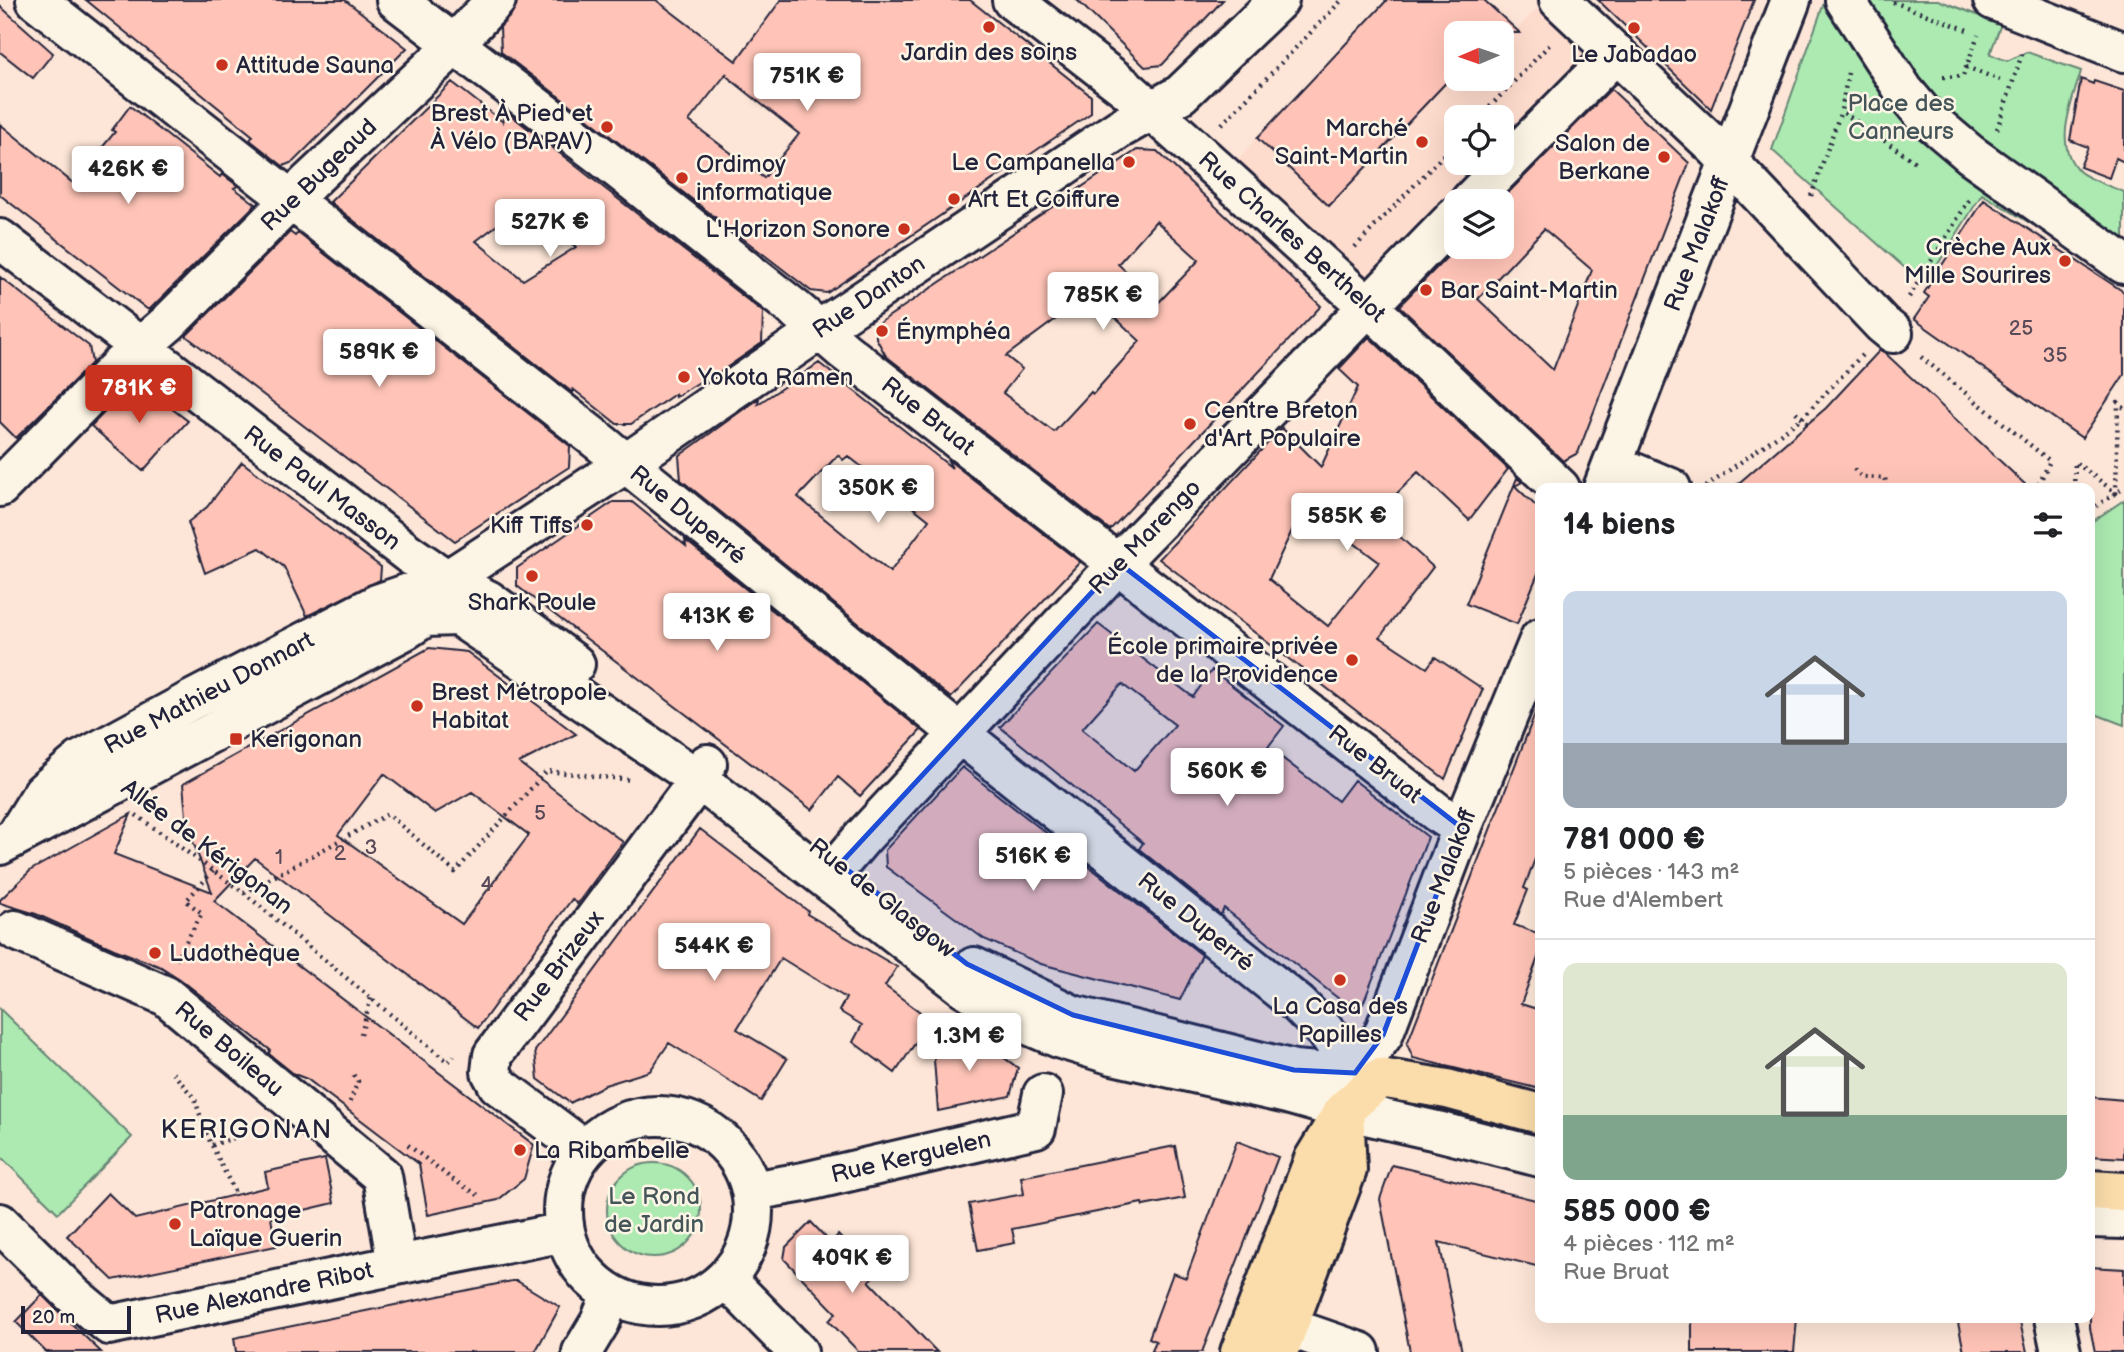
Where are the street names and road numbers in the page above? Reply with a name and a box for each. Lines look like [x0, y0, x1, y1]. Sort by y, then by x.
street label: Rue Bugeaud [255, 113, 383, 237]
street label: Rue Charles Berthelot [1192, 145, 1392, 329]
street label: Rue Malakoff [1658, 172, 1736, 316]
street label: Rue Danton [807, 249, 931, 345]
street label: Rue Bruat [876, 371, 981, 462]
street label: Rue Paul Masson [238, 419, 406, 557]
street label: Rue Duperré [624, 459, 752, 571]
street label: Rue Marengo [1083, 473, 1207, 601]
street label: Rue Mathieu Donnart [99, 625, 319, 761]
street label: Rue Bruat [1323, 719, 1428, 810]
street label: Allée de Kérigonan [116, 773, 298, 921]
street label: Rue Malakoff [1405, 804, 1483, 948]
street label: Rue de Glasgow [803, 832, 961, 964]
street label: Rue Duperré [1132, 866, 1260, 978]
street label: Rue Brizeux [508, 905, 610, 1027]
street label: Rue Boileau [169, 995, 289, 1103]
street label: Rue Kerguelen [828, 1125, 994, 1189]
street label: Rue Alexandre Ribot [152, 1256, 376, 1330]

